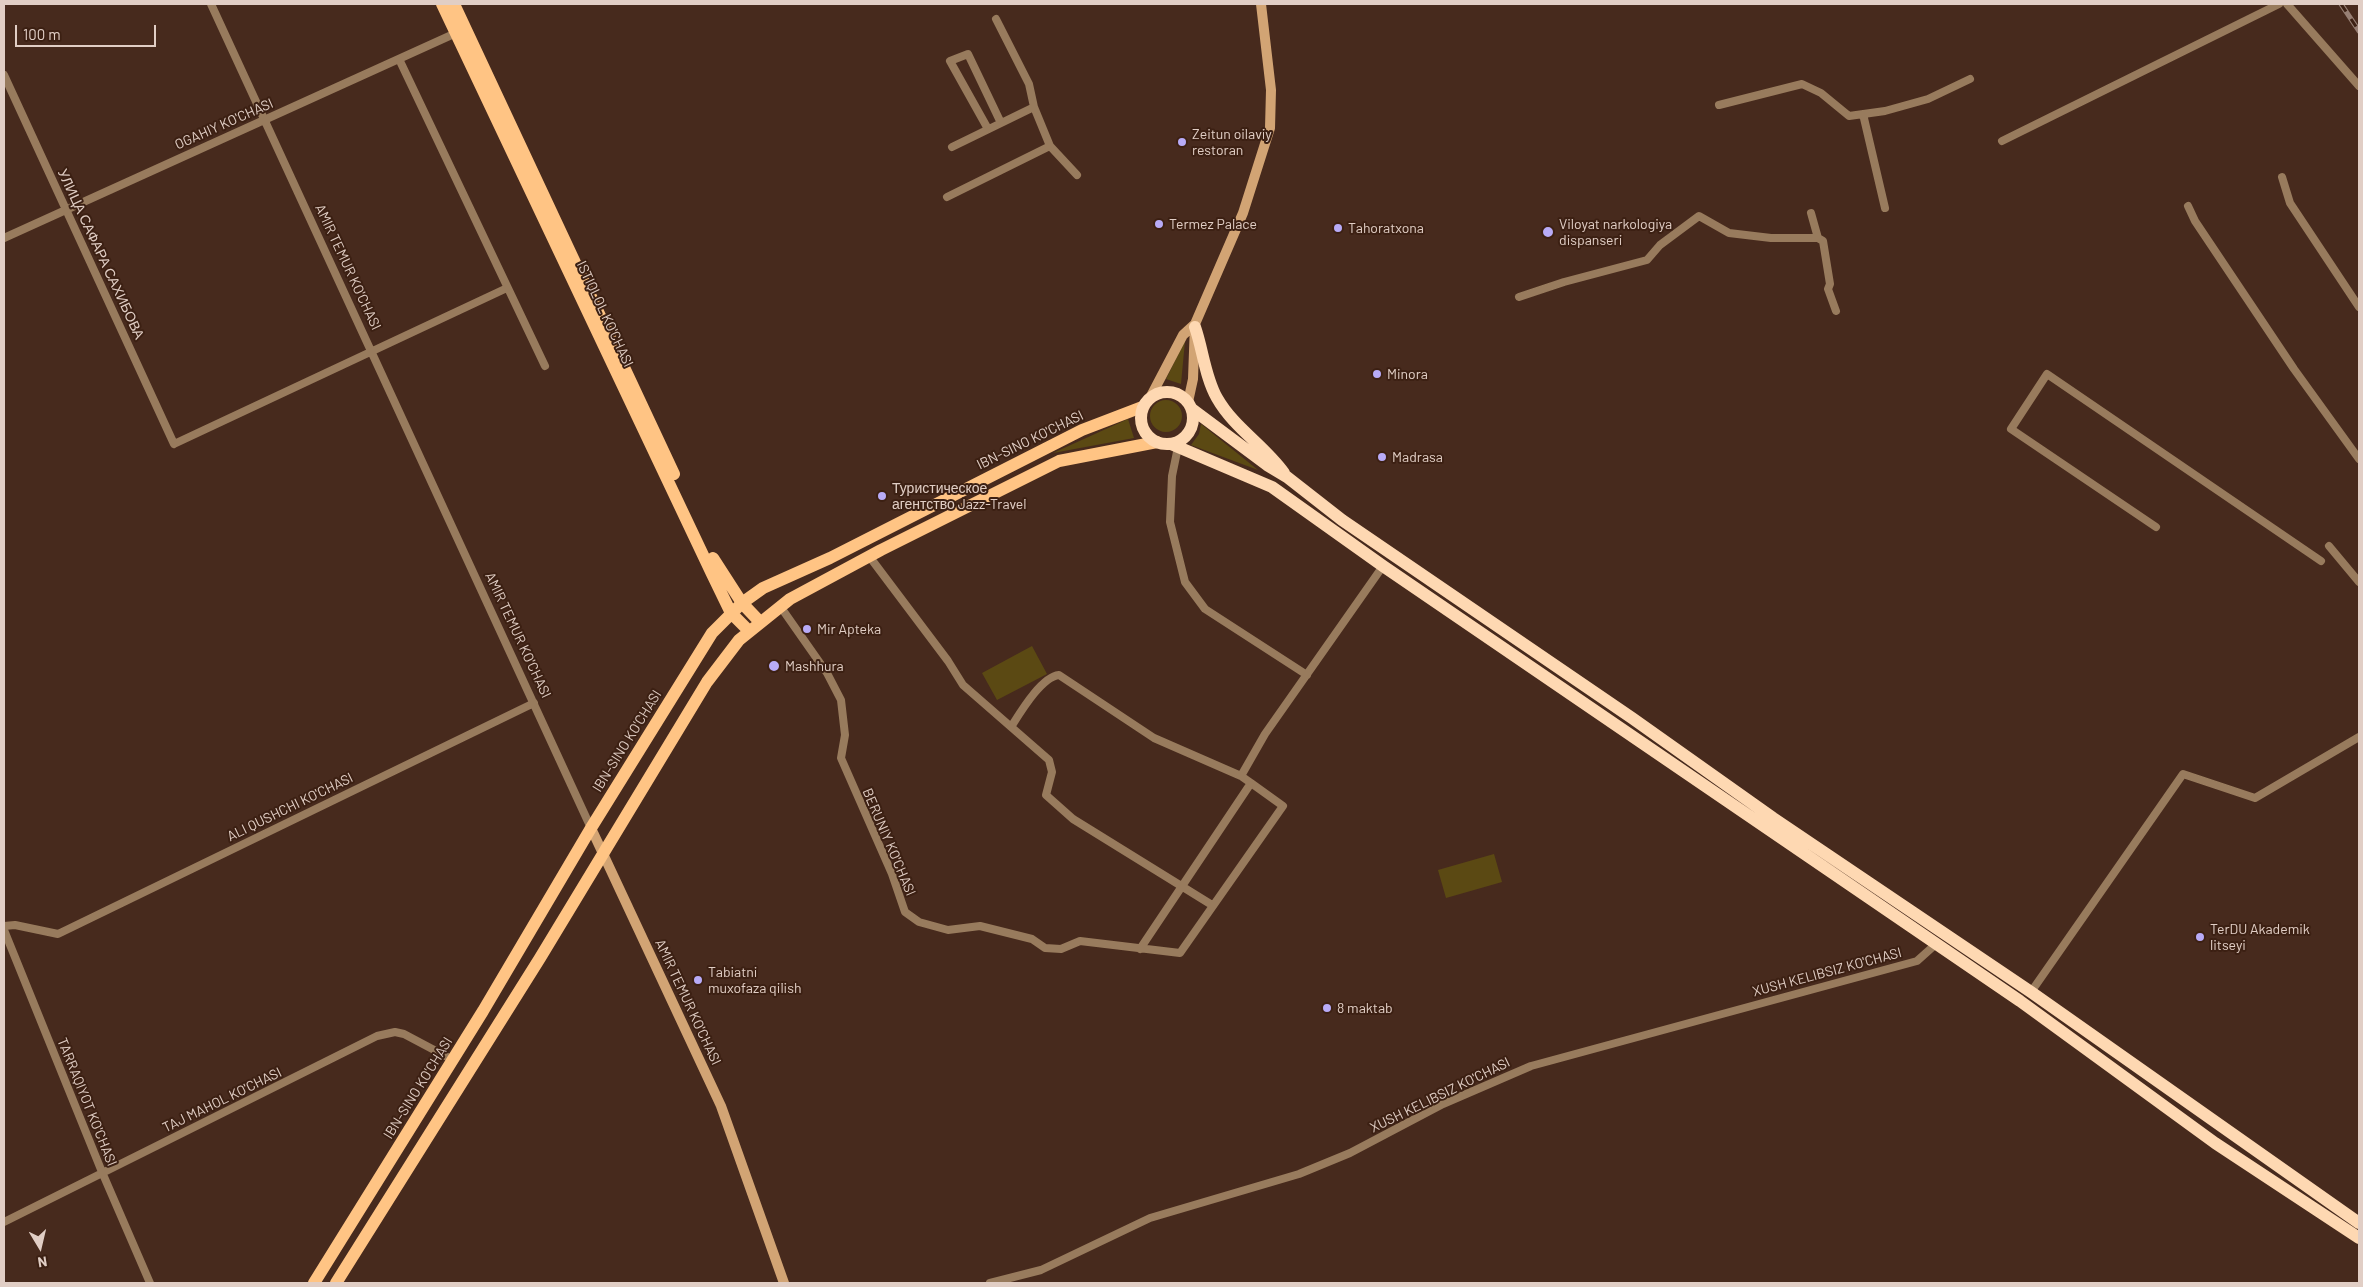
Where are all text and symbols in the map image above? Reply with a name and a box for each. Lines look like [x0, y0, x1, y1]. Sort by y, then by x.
scale bar [18, 15, 159, 47]
text: 100 m [23, 25, 61, 43]
street label: OGAHIY KO'CHASI [172, 95, 276, 153]
place label: Zeitun oilaviy restoran [1192, 126, 1272, 158]
marker: Zeitun oilaviy restoran [1176, 136, 1188, 148]
street label: УЛИЦА САФАРА САХИБОВА [54, 166, 148, 342]
street label: AMIR TEMUR KO'CHASI [311, 201, 385, 333]
place label: Termez Palace [1169, 216, 1257, 232]
place label: Viloyat narkologiya dispanseri [1559, 216, 1672, 248]
marker: Termez Palace [1153, 218, 1165, 230]
place label: Tahoratxona [1348, 220, 1424, 236]
marker: Tahoratxona [1332, 222, 1344, 234]
marker: Viloyat narkologiya dispanseri [1541, 225, 1555, 239]
street label: ISTIQLOL KO'CHASI [573, 258, 637, 370]
place label: Minora [1387, 366, 1428, 382]
marker: Minora [1371, 368, 1383, 380]
street label: IBN-SINO KO'CHASI [974, 407, 1086, 473]
place label: Madrasa [1392, 449, 1443, 465]
marker: Madrasa [1376, 451, 1388, 463]
place label: Туристическое агентство Jazz-Travel [892, 480, 1027, 512]
marker: Туристическое агентство Jazz-Travel [876, 490, 888, 502]
street label: AMIR TEMUR KO'CHASI [481, 569, 555, 701]
place label: Mir Apteka [817, 621, 881, 637]
marker: Mir Apteka [801, 623, 813, 635]
place label: Mashhura [785, 658, 844, 674]
marker: Mashhura [767, 659, 781, 673]
street label: IBN-SINO KO'CHASI [589, 687, 665, 795]
street label: ALI QUSHCHI KO'CHASI [224, 769, 356, 845]
street label: BERUNIY KO'CHASI [859, 786, 919, 898]
place label: TerDU Akademik litseyi [2210, 921, 2310, 954]
marker: TerDU Akademik litseyi [2194, 931, 2206, 943]
street label: AMIR TEMUR KO'CHASI [651, 936, 725, 1068]
street label: XUSH KELIBSIZ KO'CHASI [1751, 944, 1903, 1000]
place label: Tabiatni muxofaza qilish [708, 964, 801, 996]
marker: Tabiatni muxofaza qilish [692, 974, 704, 986]
place label: 8 maktab [1337, 1000, 1393, 1016]
marker: 8 maktab [1321, 1002, 1333, 1014]
street label: IBN-SINO KO'CHASI [380, 1034, 456, 1142]
street label: TARRAQIYOT KO'CHASI [54, 1035, 120, 1169]
street label: XUSH KELIBSIZ KO'CHASI [1367, 1054, 1513, 1136]
street label: TAJ MAHOL KO'CHASI [160, 1064, 284, 1136]
north arrow [15, 1222, 65, 1272]
text: N [36, 1253, 48, 1271]

